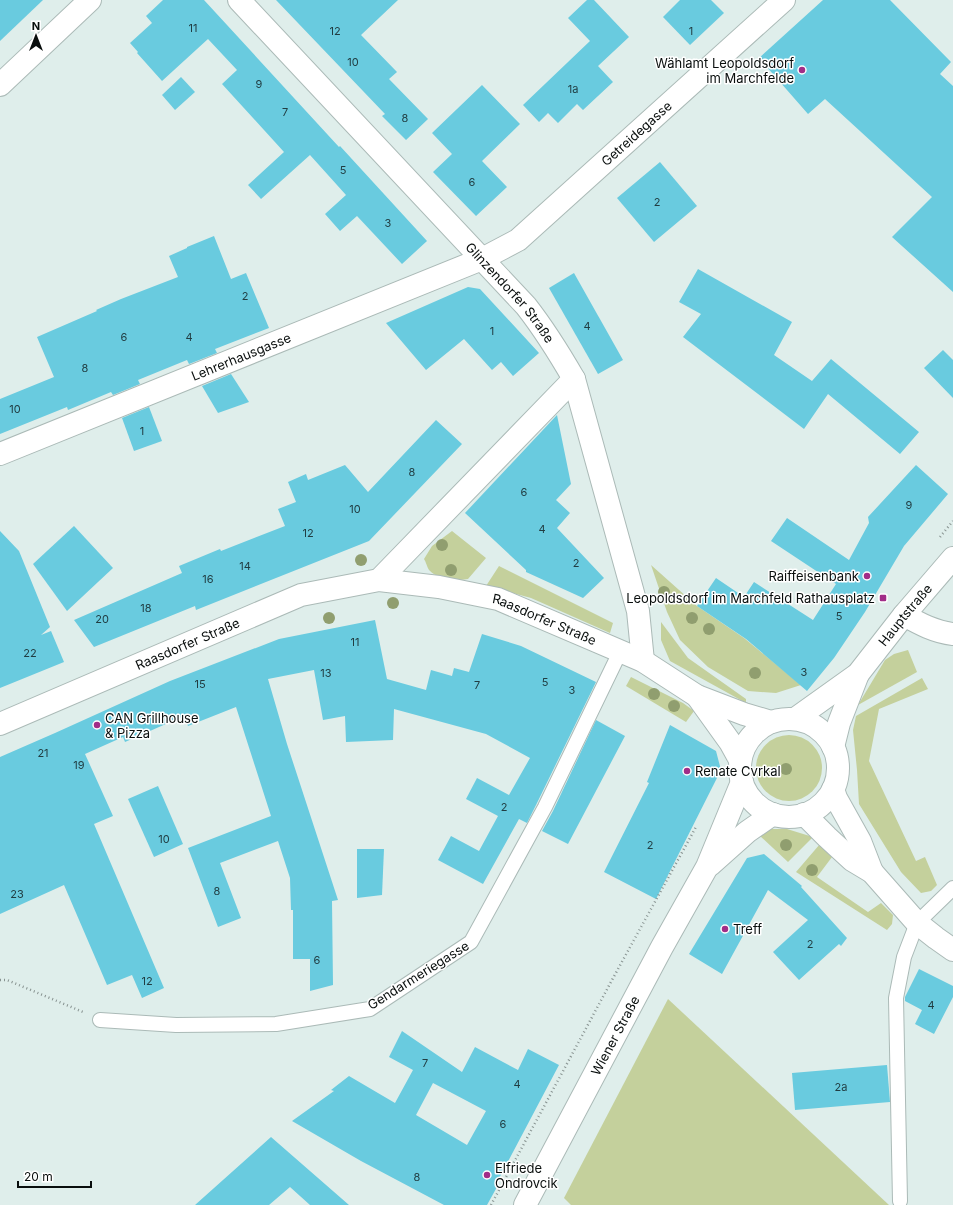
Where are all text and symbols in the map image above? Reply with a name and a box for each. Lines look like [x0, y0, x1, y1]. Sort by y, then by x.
north arrow [16, 16, 56, 56]
text: N [32, 19, 40, 33]
house number: 11 [189, 21, 197, 35]
house number: 12 [329, 24, 341, 38]
house number: 1 [689, 24, 693, 38]
house number: 10 [347, 55, 359, 69]
place label: Wählamt Leopoldsdorf im Marchfelde [655, 55, 794, 86]
marker: Wählamt Leopoldsdorf im Marchfelde [797, 65, 807, 75]
house number: 9 [256, 77, 263, 91]
house number: 1a [568, 82, 578, 96]
street label: Getreidegasse [598, 97, 675, 169]
house number: 7 [282, 105, 288, 119]
house number: 8 [402, 111, 409, 125]
house number: 5 [340, 163, 347, 177]
house number: 6 [469, 175, 476, 189]
house number: 2 [654, 195, 660, 209]
house number: 3 [385, 216, 392, 230]
street label: Glinzendorfer Straße [462, 239, 558, 346]
house number: 2 [242, 289, 248, 303]
house number: 4 [583, 319, 591, 333]
house number: 1 [490, 324, 494, 338]
street label: Lehrerhausgasse [189, 329, 293, 384]
house number: 6 [121, 330, 128, 344]
house number: 4 [185, 330, 193, 344]
house number: 8 [82, 361, 89, 375]
house number: 10 [9, 402, 21, 416]
house number: 1 [140, 424, 144, 438]
house number: 8 [409, 465, 416, 479]
house number: 6 [521, 485, 528, 499]
house number: 9 [906, 498, 913, 512]
house number: 10 [349, 502, 361, 516]
house number: 4 [538, 522, 546, 536]
house number: 12 [302, 526, 314, 540]
house number: 2 [573, 556, 579, 570]
house number: 14 [239, 559, 251, 573]
place label: Raiffeisenbank [768, 568, 859, 584]
marker: Raiffeisenbank [862, 571, 872, 581]
house number: 16 [202, 572, 214, 586]
street label: Hauptstraße [875, 580, 935, 649]
street label: Raasdorfer Straße [491, 590, 599, 648]
place label: Leopoldsdorf im Marchfeld Rathausplatz [626, 590, 875, 606]
marker: Leopoldsdorf im Marchfeld Rathausplatz [878, 593, 888, 603]
house number: 18 [140, 601, 152, 615]
house number: 5 [836, 609, 843, 623]
house number: 20 [95, 612, 109, 626]
street label: Raasdorfer Straße [133, 614, 242, 673]
house number: 11 [351, 635, 359, 649]
house number: 22 [23, 646, 37, 660]
house number: 3 [801, 665, 808, 679]
house number: 13 [320, 666, 332, 680]
house number: 5 [542, 675, 549, 689]
house number: 15 [194, 677, 206, 691]
house number: 7 [474, 678, 480, 692]
house number: 3 [569, 683, 576, 697]
place label: CAN Grillhouse & Pizza [105, 710, 199, 741]
marker: CAN Grillhouse & Pizza [92, 720, 102, 730]
house number: 21 [37, 746, 49, 760]
house number: 19 [73, 758, 85, 772]
place label: Renate Cvrkal [695, 763, 781, 779]
marker: Renate Cvrkal [682, 766, 692, 776]
house number: 2 [501, 800, 507, 814]
house number: 10 [158, 832, 170, 846]
house number: 2 [647, 838, 653, 852]
house number: 8 [214, 884, 221, 898]
house number: 23 [10, 887, 24, 901]
place label: Treff [733, 921, 762, 937]
marker: Treff [720, 924, 730, 934]
street label: Gendarmeriegasse [364, 937, 472, 1013]
house number: 2 [807, 937, 813, 951]
house number: 6 [314, 953, 321, 967]
house number: 12 [141, 974, 153, 988]
street label: Wiener Straße [587, 993, 643, 1078]
house number: 4 [927, 998, 935, 1012]
house number: 7 [422, 1056, 428, 1070]
house number: 4 [513, 1077, 521, 1091]
house number: 2a [835, 1080, 847, 1094]
house number: 6 [500, 1117, 507, 1131]
place label: Elfriede Ondrovcik [495, 1160, 558, 1191]
scale bar [18, 1163, 91, 1189]
text: 20 m [24, 1169, 53, 1184]
house number: 8 [414, 1170, 421, 1184]
marker: Elfriede Ondrovcik [482, 1170, 492, 1180]

